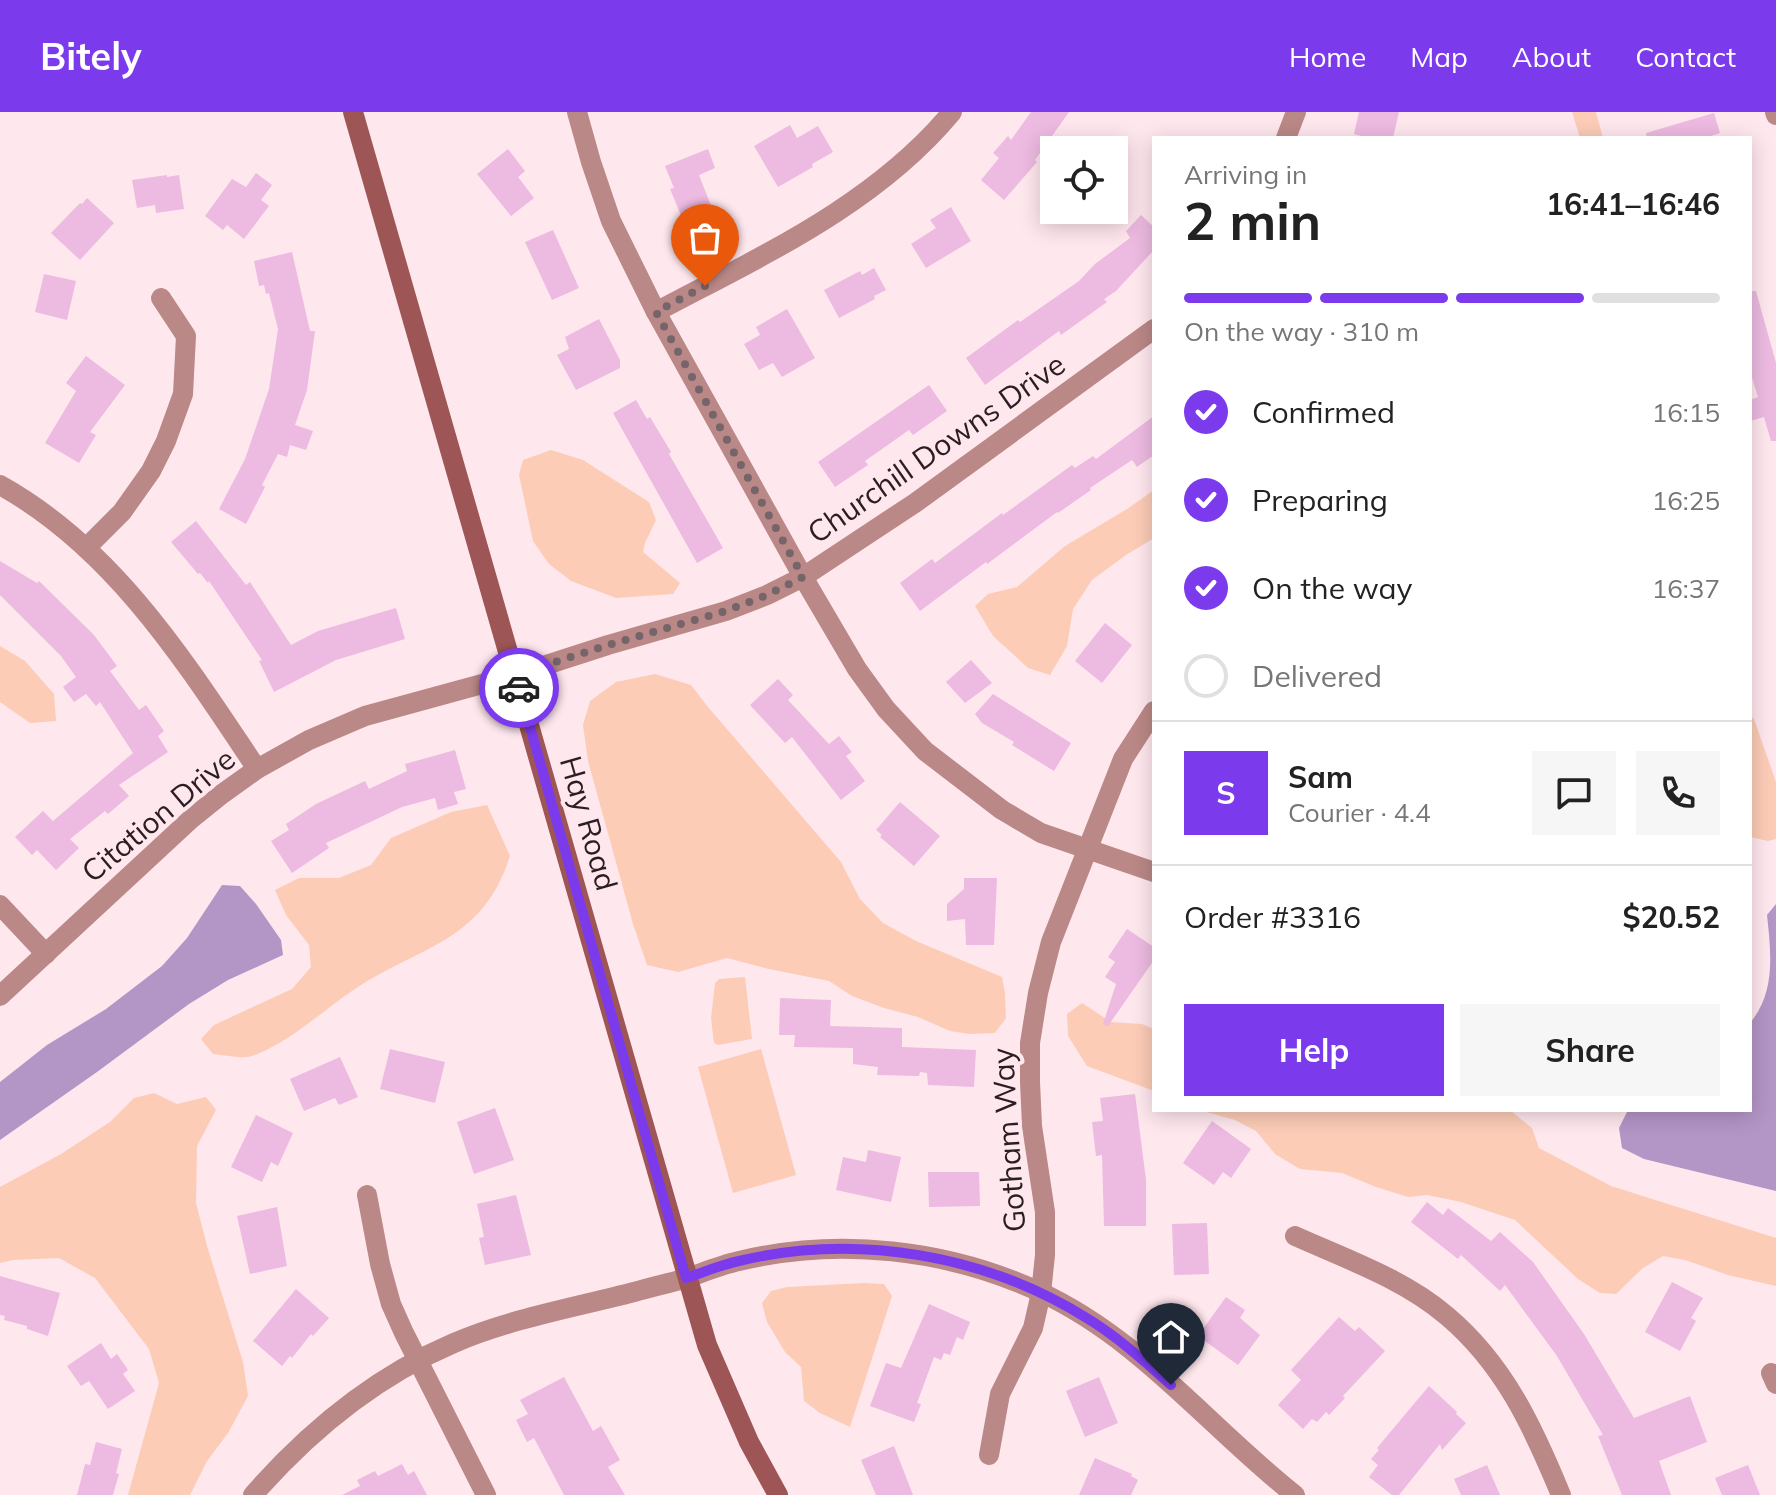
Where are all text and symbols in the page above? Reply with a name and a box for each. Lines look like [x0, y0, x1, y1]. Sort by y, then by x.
text: Bitely [40, 32, 142, 80]
text: Home [1289, 39, 1366, 74]
text: Map [1410, 39, 1468, 74]
text: About [1512, 39, 1591, 74]
text: Contact [1635, 39, 1736, 74]
map controls [1040, 136, 1128, 224]
button: locate [1040, 136, 1128, 224]
text: Arriving in [1184, 158, 1307, 191]
text: 16:41–16:46 [1546, 185, 1720, 223]
text: 2 min [1184, 188, 1321, 253]
pin [671, 204, 739, 286]
icon: bag [683, 216, 727, 260]
text: On the way · 310 m [1184, 315, 1419, 348]
street label: Churchill Downs Drive [800, 345, 1072, 551]
icon: check [1184, 390, 1228, 434]
text: Confirmed [1252, 393, 1395, 431]
text: 16:15 [1652, 396, 1720, 429]
icon: check [1184, 478, 1228, 522]
text: Preparing [1252, 481, 1388, 519]
text: 16:25 [1652, 484, 1720, 517]
icon: check [1184, 566, 1228, 610]
text: On the way [1252, 569, 1412, 607]
text: 16:37 [1652, 572, 1720, 605]
courier [479, 648, 559, 728]
text: Delivered [1252, 657, 1382, 695]
icon: car [497, 666, 541, 710]
street label: Citation Drive [73, 740, 243, 890]
street label: Hay Road [552, 751, 626, 895]
button: chat [1532, 751, 1616, 835]
button: phone [1636, 751, 1720, 835]
text: Sam [1288, 758, 1353, 796]
text: S [1216, 774, 1236, 812]
text: Courier · 4.4 [1288, 796, 1431, 829]
text: Order #3316 [1184, 898, 1361, 936]
text: $20.52 [1623, 898, 1720, 936]
button: Help [1184, 1004, 1444, 1096]
button: Share [1460, 1004, 1720, 1096]
street label: Gotham Way [983, 1047, 1033, 1233]
pin [1137, 1303, 1205, 1385]
icon: home [1149, 1315, 1193, 1359]

